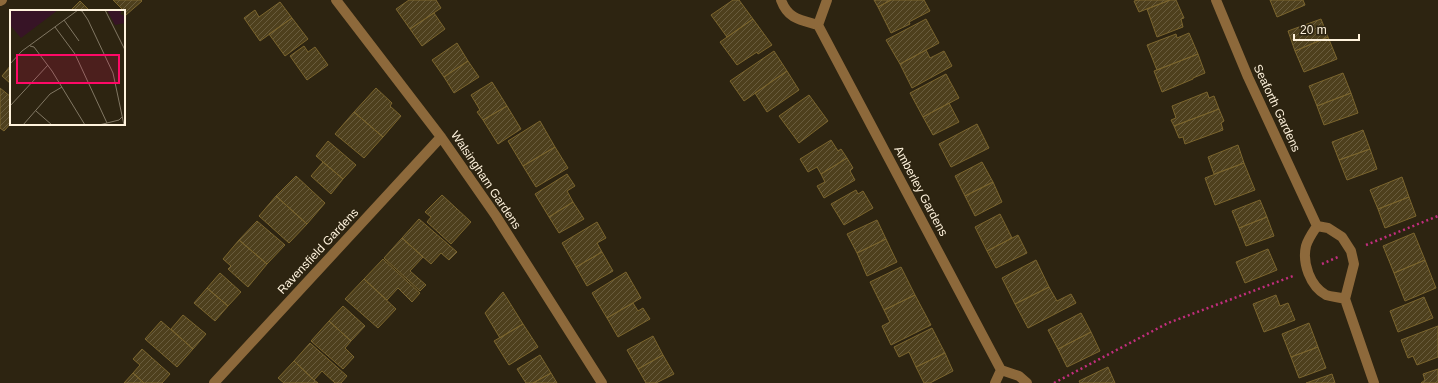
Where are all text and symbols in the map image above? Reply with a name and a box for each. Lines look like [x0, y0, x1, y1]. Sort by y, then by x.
inset map [10, 10, 125, 125]
scale bar [1294, 16, 1359, 42]
text: 20 m [1300, 23, 1327, 37]
street label: Seaforth Gardens [1251, 62, 1303, 154]
street label: Walsingham Gardens [448, 128, 524, 232]
street label: Amberley Gardens [891, 144, 951, 238]
street label: Ravensfield Gardens [275, 205, 361, 297]

